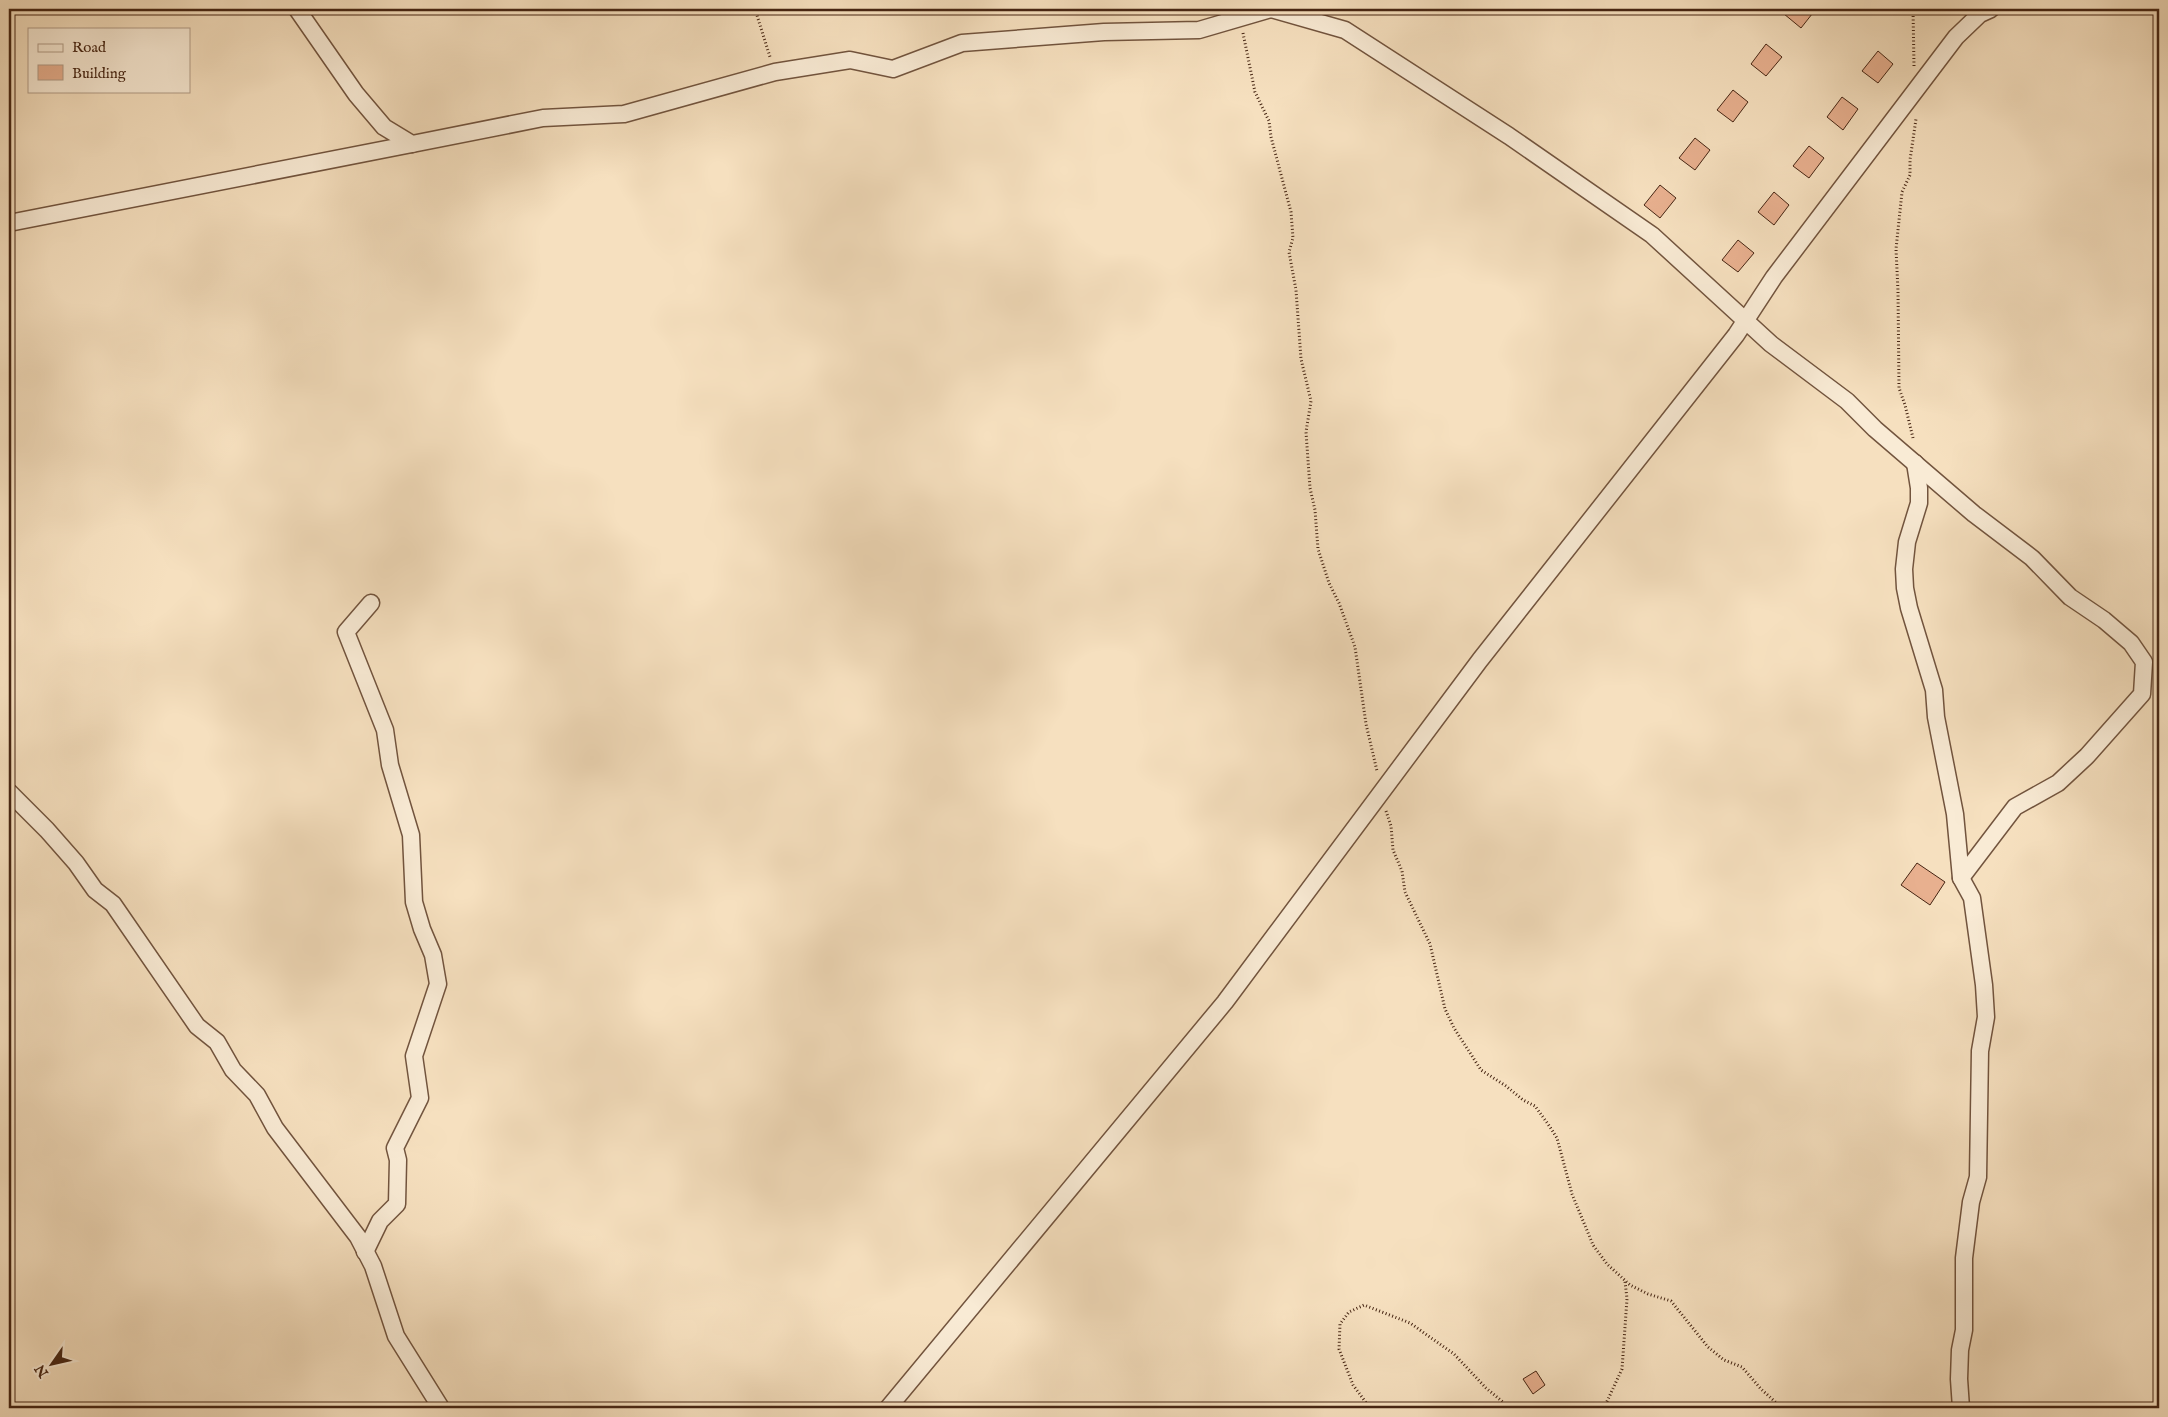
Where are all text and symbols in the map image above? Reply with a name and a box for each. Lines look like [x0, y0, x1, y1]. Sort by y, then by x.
legend [28, 28, 190, 92]
text: Road [72, 38, 107, 57]
text: Building [72, 64, 127, 83]
north arrow [28, 1340, 78, 1390]
text: N [31, 1361, 53, 1382]

